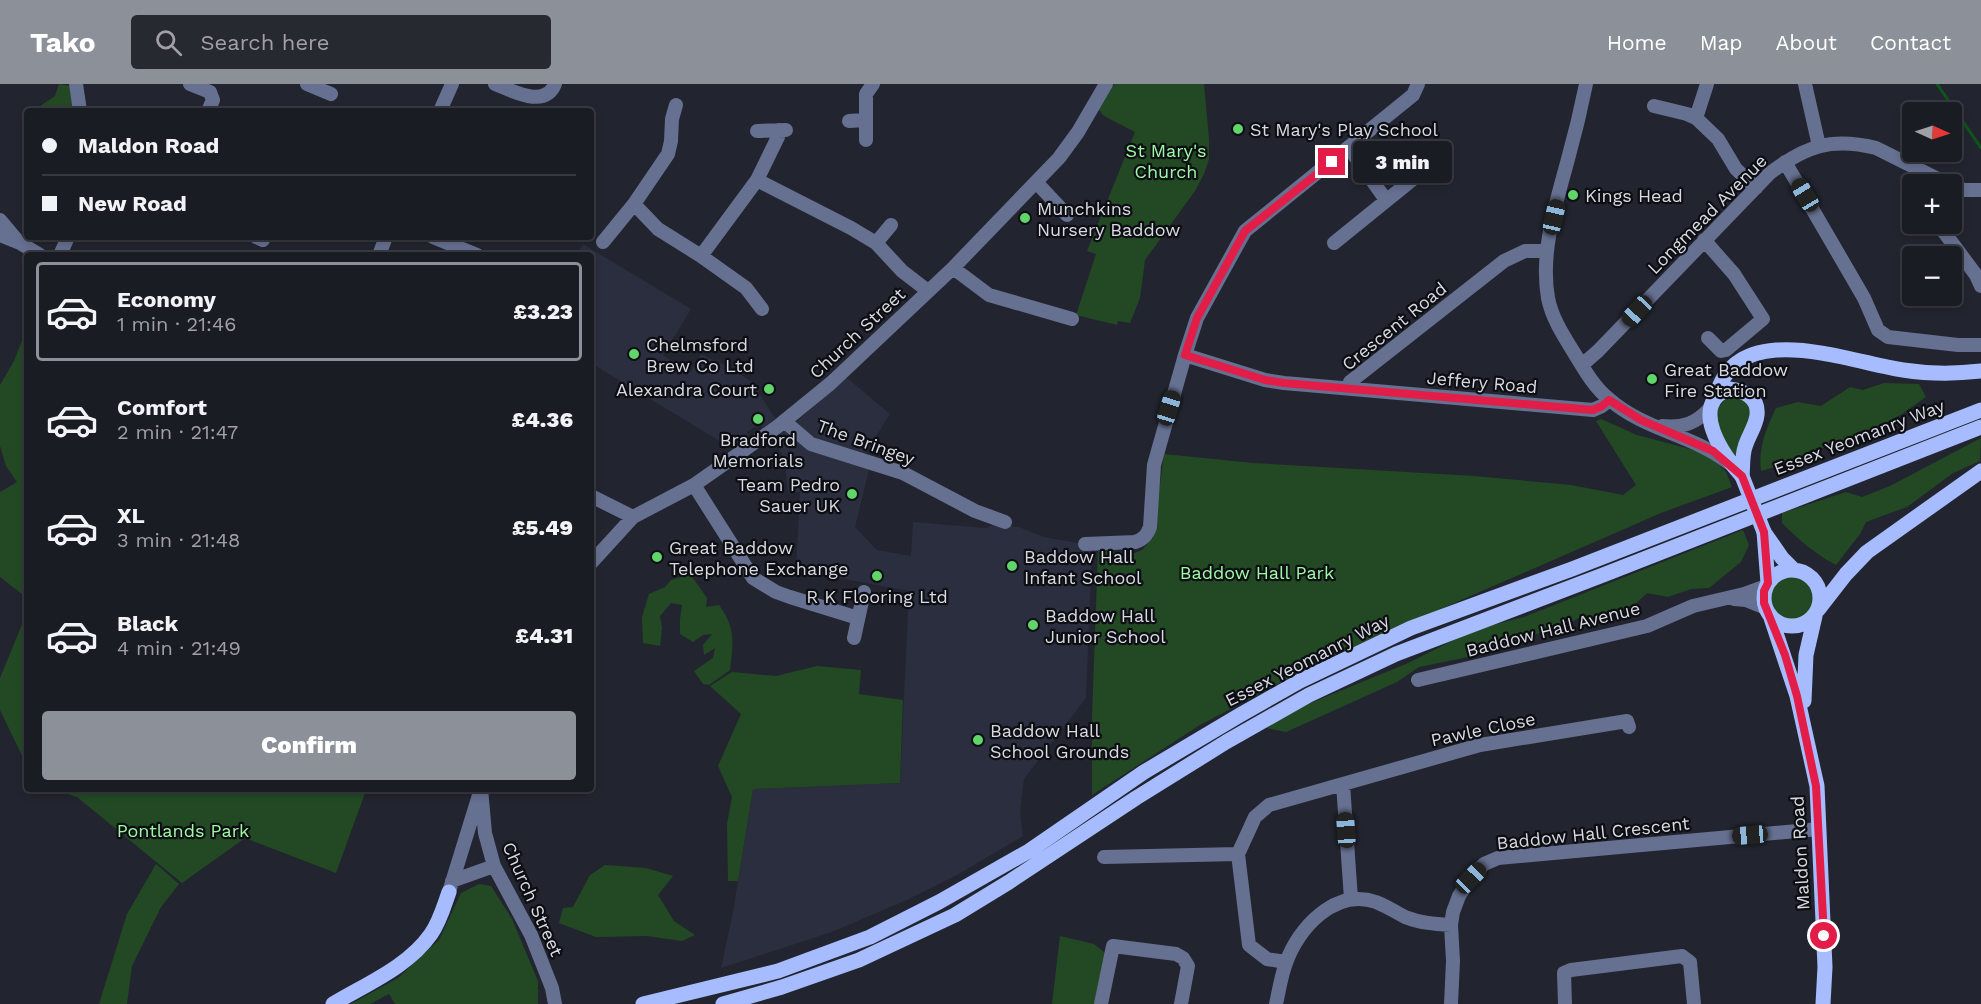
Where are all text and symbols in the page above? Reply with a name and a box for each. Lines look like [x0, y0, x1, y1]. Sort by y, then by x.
search box [131, 15, 551, 69]
text: Tako [30, 26, 95, 59]
icon: search [152, 26, 185, 59]
text: Search here [200, 30, 329, 55]
text: Home [1607, 30, 1667, 55]
text: Map [1700, 30, 1743, 55]
text: About [1776, 30, 1837, 55]
text: Contact [1870, 30, 1951, 55]
north arrow [1902, 102, 1962, 162]
map controls [1902, 102, 1962, 306]
place label: St Mary's Play School [1250, 119, 1438, 140]
marker: St Mary's Play School [1231, 122, 1245, 136]
text: Maldon Road [78, 133, 219, 158]
park label: St Mary's Church [1126, 140, 1206, 182]
callout: 3 min [1353, 141, 1452, 183]
route end [1318, 148, 1345, 175]
text: 3 min [1375, 150, 1430, 174]
street label: Longmead Avenue [1643, 150, 1771, 278]
button: + [1902, 174, 1962, 234]
car [1788, 175, 1822, 215]
place label: Kings Head [1585, 185, 1683, 206]
marker: Kings Head [1566, 188, 1580, 202]
text: New Road [78, 191, 187, 216]
car [1541, 197, 1567, 237]
place label: Munchkins Nursery Baddow [1037, 198, 1180, 240]
marker: Munchkins Nursery Baddow [1018, 211, 1032, 225]
button: − [1902, 246, 1962, 306]
street label: Crescent Road [1338, 277, 1450, 375]
street label: Church Street [805, 283, 910, 383]
icon: car [45, 285, 99, 339]
text: Economy [117, 287, 216, 312]
car [1618, 292, 1656, 330]
text: £3.23 [513, 299, 573, 324]
text: 1 min · 21:46 [117, 312, 236, 336]
place label: Chelmsford Brew Co Ltd [646, 334, 754, 376]
marker: Chelmsford Brew Co Ltd [627, 347, 641, 361]
place label: Great Baddow Fire Station [1664, 359, 1788, 401]
street label: Jeffery Road [1426, 367, 1538, 397]
marker: Great Baddow Fire Station [1645, 372, 1659, 386]
place label: Alexandra Court [616, 379, 757, 400]
marker: Alexandra Court [762, 382, 776, 396]
car [1155, 388, 1183, 428]
icon: car [45, 393, 99, 447]
street label: Essex Yeomanry Way [1771, 394, 1948, 479]
text: Comfort [117, 395, 207, 420]
text: £4.36 [512, 407, 573, 432]
marker: Bradford Memorials [751, 412, 765, 426]
street label: The Bringey [814, 415, 918, 470]
text: 2 min · 21:47 [117, 420, 238, 444]
place label: Bradford Memorials [713, 429, 803, 471]
place label: Team Pedro Sauer UK [737, 474, 840, 516]
marker: Team Pedro Sauer UK [845, 487, 859, 501]
icon: car [45, 501, 99, 555]
text: XL [117, 503, 145, 528]
text: £5.49 [512, 515, 573, 540]
text: 3 min · 21:48 [117, 528, 240, 552]
place label: Great Baddow Telephone Exchange [669, 537, 848, 579]
place label: Baddow Hall Infant School [1024, 546, 1142, 588]
marker: Great Baddow Telephone Exchange [650, 550, 664, 564]
marker: Baddow Hall Infant School [1005, 559, 1019, 573]
park label: Baddow Hall Park [1180, 562, 1334, 583]
marker: R K Flooring Ltd [870, 569, 884, 583]
place label: R K Flooring Ltd [806, 586, 948, 607]
street label: Baddow Hall Avenue [1464, 597, 1642, 661]
place label: Baddow Hall Junior School [1045, 605, 1166, 647]
icon: car [45, 609, 99, 663]
street label: Essex Yeomanry Way [1221, 609, 1393, 710]
text: Black [117, 611, 178, 636]
marker: Baddow Hall Junior School [1026, 618, 1040, 632]
text: £4.31 [515, 623, 573, 648]
text: 4 min · 21:49 [117, 636, 241, 660]
street label: Pawle Close [1429, 708, 1537, 750]
button: Confirm [42, 711, 576, 780]
place label: Baddow Hall School Grounds [990, 720, 1129, 762]
marker: Baddow Hall School Grounds [971, 733, 985, 747]
street label: Maldon Road [1787, 795, 1813, 911]
car [1336, 811, 1356, 849]
street label: Baddow Hall Crescent [1495, 812, 1691, 854]
park label: Pontlands Park [117, 820, 249, 841]
car [1731, 824, 1769, 846]
street label: Church Street [498, 838, 568, 960]
car [1452, 859, 1490, 897]
route start [1810, 922, 1837, 949]

